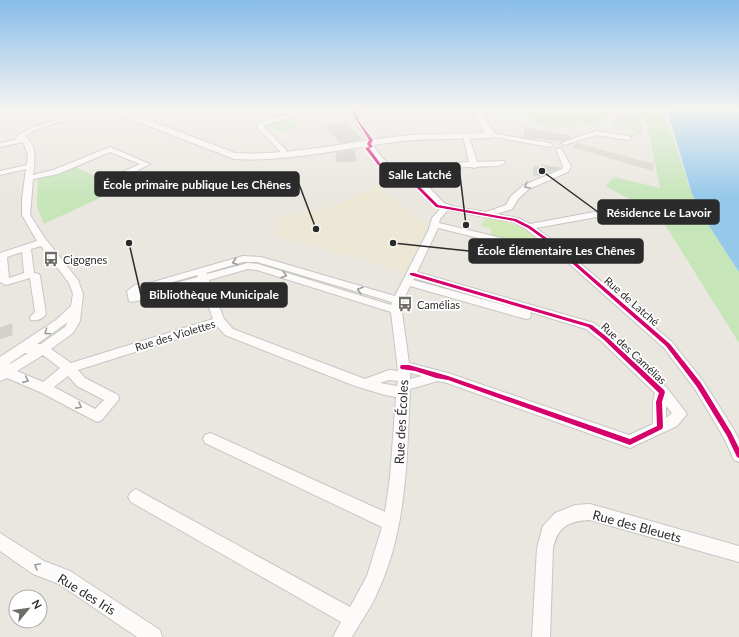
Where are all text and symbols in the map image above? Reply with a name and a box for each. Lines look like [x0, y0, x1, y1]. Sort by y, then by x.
callout: Salle Latché [380, 163, 460, 187]
text: Salle Latché [388, 167, 452, 182]
callout: École primaire publique Les Chênes [95, 172, 299, 196]
text: École primaire publique Les Chênes [103, 177, 291, 192]
one-way arrow [524, 181, 531, 189]
callout: Résidence Le Lavoir [598, 200, 719, 224]
text: Résidence Le Lavoir [606, 205, 712, 220]
callout: École Élémentaire Les Chênes [469, 239, 643, 263]
text: École Élémentaire Les Chênes [477, 243, 635, 258]
bus stop icon: Cigognes [42, 250, 60, 268]
place label: Cigognes [63, 253, 107, 266]
one-way arrow [232, 257, 239, 266]
one-way arrow [280, 270, 287, 279]
street label: Rue de Latché [602, 274, 662, 328]
callout: Bibliothèque Municipale [141, 283, 287, 307]
one-way arrow [357, 286, 364, 295]
text: Bibliothèque Municipale [149, 287, 280, 302]
bus stop icon: Camélias [396, 295, 414, 313]
place label: Camélias [417, 298, 460, 311]
street label: Rue des Violettes [133, 317, 217, 353]
street label: Rue des Camélias [599, 320, 669, 387]
one-way arrow [44, 327, 51, 334]
one-way arrow [22, 375, 29, 383]
street label: Rue des Écoles [391, 379, 411, 465]
one-way arrow [75, 402, 82, 409]
street label: Rue des Bleuets [591, 506, 683, 546]
one-way arrow [34, 564, 41, 571]
street label: Rue des Iris [55, 570, 119, 618]
north arrow [8, 589, 48, 629]
text: N [29, 597, 45, 611]

